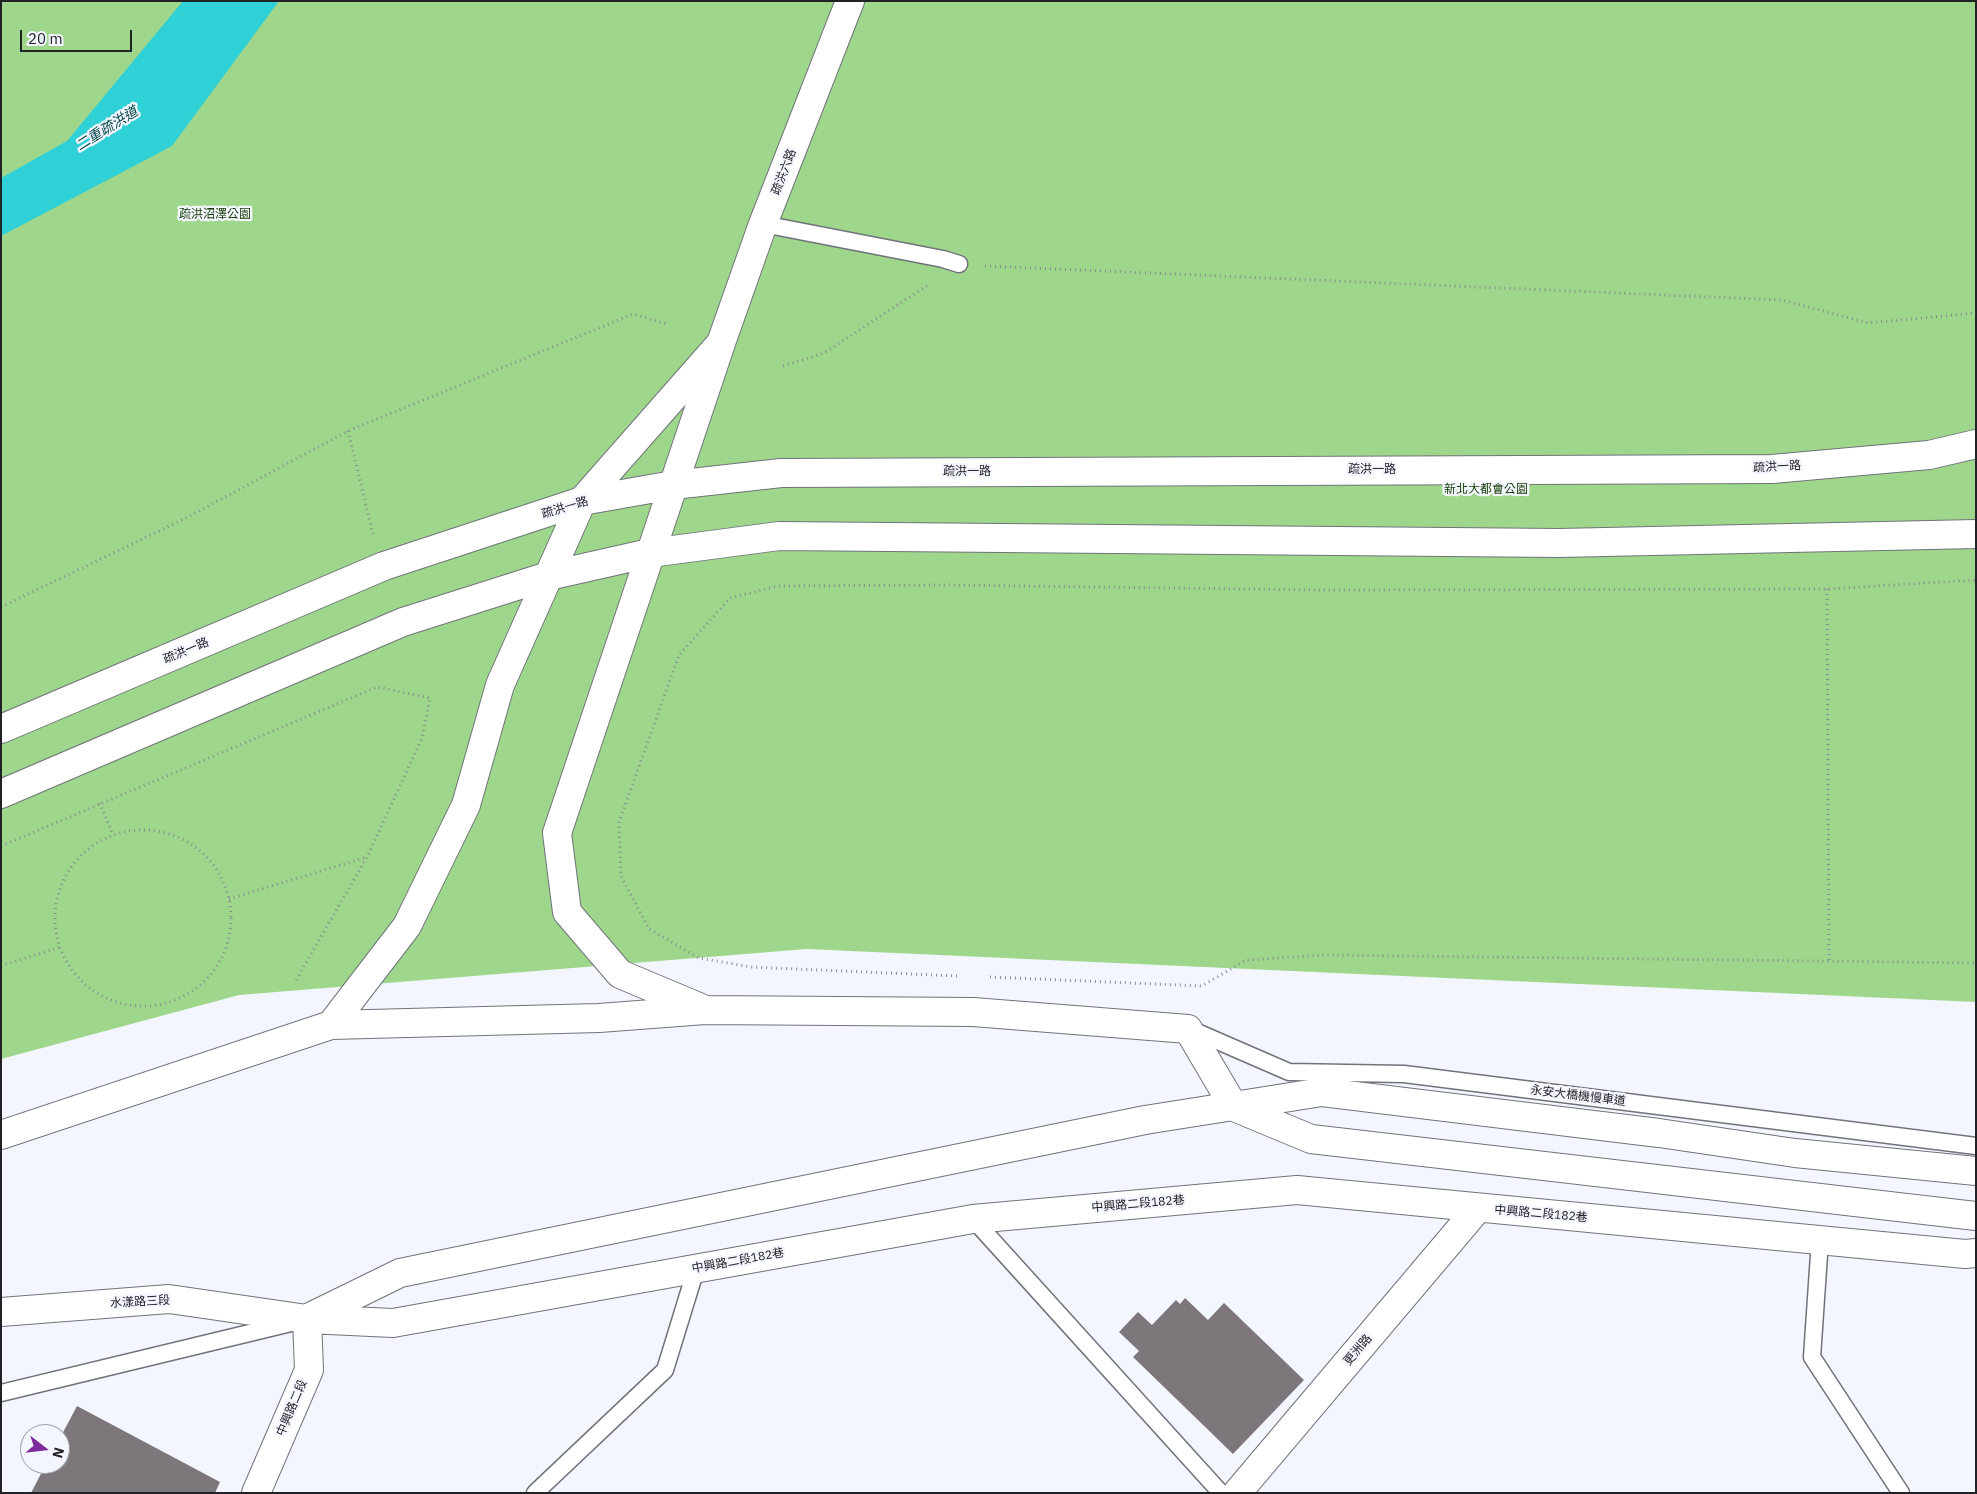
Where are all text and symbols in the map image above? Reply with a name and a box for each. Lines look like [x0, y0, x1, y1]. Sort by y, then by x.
scale bar [22, 20, 135, 52]
text: 20 m [28, 29, 63, 48]
water label: 二重疏洪道 [73, 103, 141, 155]
street label: 疏洪六路 [769, 147, 799, 197]
park label: 疏洪沼澤公園 [179, 208, 251, 222]
street label: 疏洪一路 [1753, 459, 1801, 475]
street label: 疏洪一路 [1348, 463, 1396, 477]
street label: 疏洪一路 [943, 465, 991, 479]
park label: 新北大都會公園 [1444, 483, 1528, 497]
street label: 疏洪一路 [540, 494, 590, 522]
street label: 疏洪一路 [161, 635, 211, 667]
street label: 永安大橋機慢車道 [1529, 1083, 1627, 1109]
street label: 中興路二段182巷 [1091, 1193, 1185, 1215]
street label: 中興路二段182巷 [1494, 1203, 1588, 1225]
street label: 中興路二段182巷 [691, 1246, 785, 1276]
street label: 水漾路三段 [110, 1293, 170, 1311]
street label: 更洲路 [1341, 1332, 1375, 1368]
street label: 中興路二段 [274, 1378, 310, 1438]
north arrow [20, 1424, 70, 1474]
text: N [48, 1445, 69, 1460]

